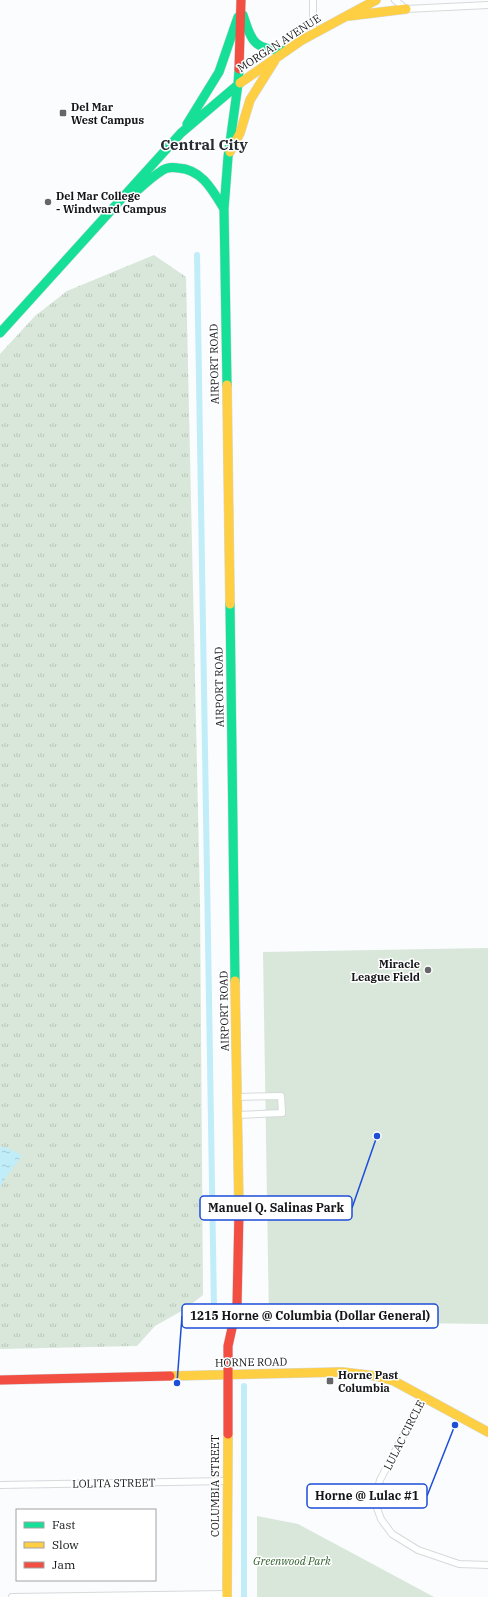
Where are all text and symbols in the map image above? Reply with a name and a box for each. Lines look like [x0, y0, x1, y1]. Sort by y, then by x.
street label: MORGAN AVENUE [235, 11, 323, 75]
place label: Del Mar West Campus [71, 100, 144, 127]
marker: Del Mar West Campus [58, 108, 68, 118]
district label: Central City [160, 135, 248, 154]
place label: Del Mar College - Windward Campus [56, 189, 167, 216]
marker: Del Mar College - Windward Campus [43, 197, 53, 207]
street label: AIRPORT ROAD [206, 323, 222, 404]
street label: AIRPORT ROAD [211, 646, 227, 727]
place label: Miracle League Field [351, 957, 420, 984]
marker: Miracle League Field [423, 965, 433, 975]
street label: AIRPORT ROAD [216, 970, 232, 1051]
callout: Manuel Q. Salinas Park [200, 1196, 352, 1220]
text: Manuel Q. Salinas Park [208, 1200, 344, 1215]
callout: 1215 Horne @ Columbia (Dollar General) [182, 1304, 438, 1328]
text: 1215 Horne @ Columbia (Dollar General) [190, 1308, 430, 1323]
street label: HORNE ROAD [215, 1354, 287, 1370]
place label: Horne Past Columbia [338, 1368, 398, 1395]
marker: Horne Past Columbia [325, 1376, 335, 1386]
street label: LULAC CIRCLE [380, 1398, 428, 1472]
street label: COLUMBIA STREET [208, 1435, 222, 1537]
street label: LOLITA STREET [72, 1475, 156, 1491]
callout: Horne @ Lulac #1 [307, 1484, 427, 1508]
text: Horne @ Lulac #1 [315, 1488, 419, 1503]
legend [16, 1509, 156, 1581]
text: Fast [52, 1517, 76, 1532]
text: Slow [52, 1537, 79, 1552]
park label: Greenwood Park [253, 1554, 331, 1568]
text: Jam [52, 1557, 76, 1572]

